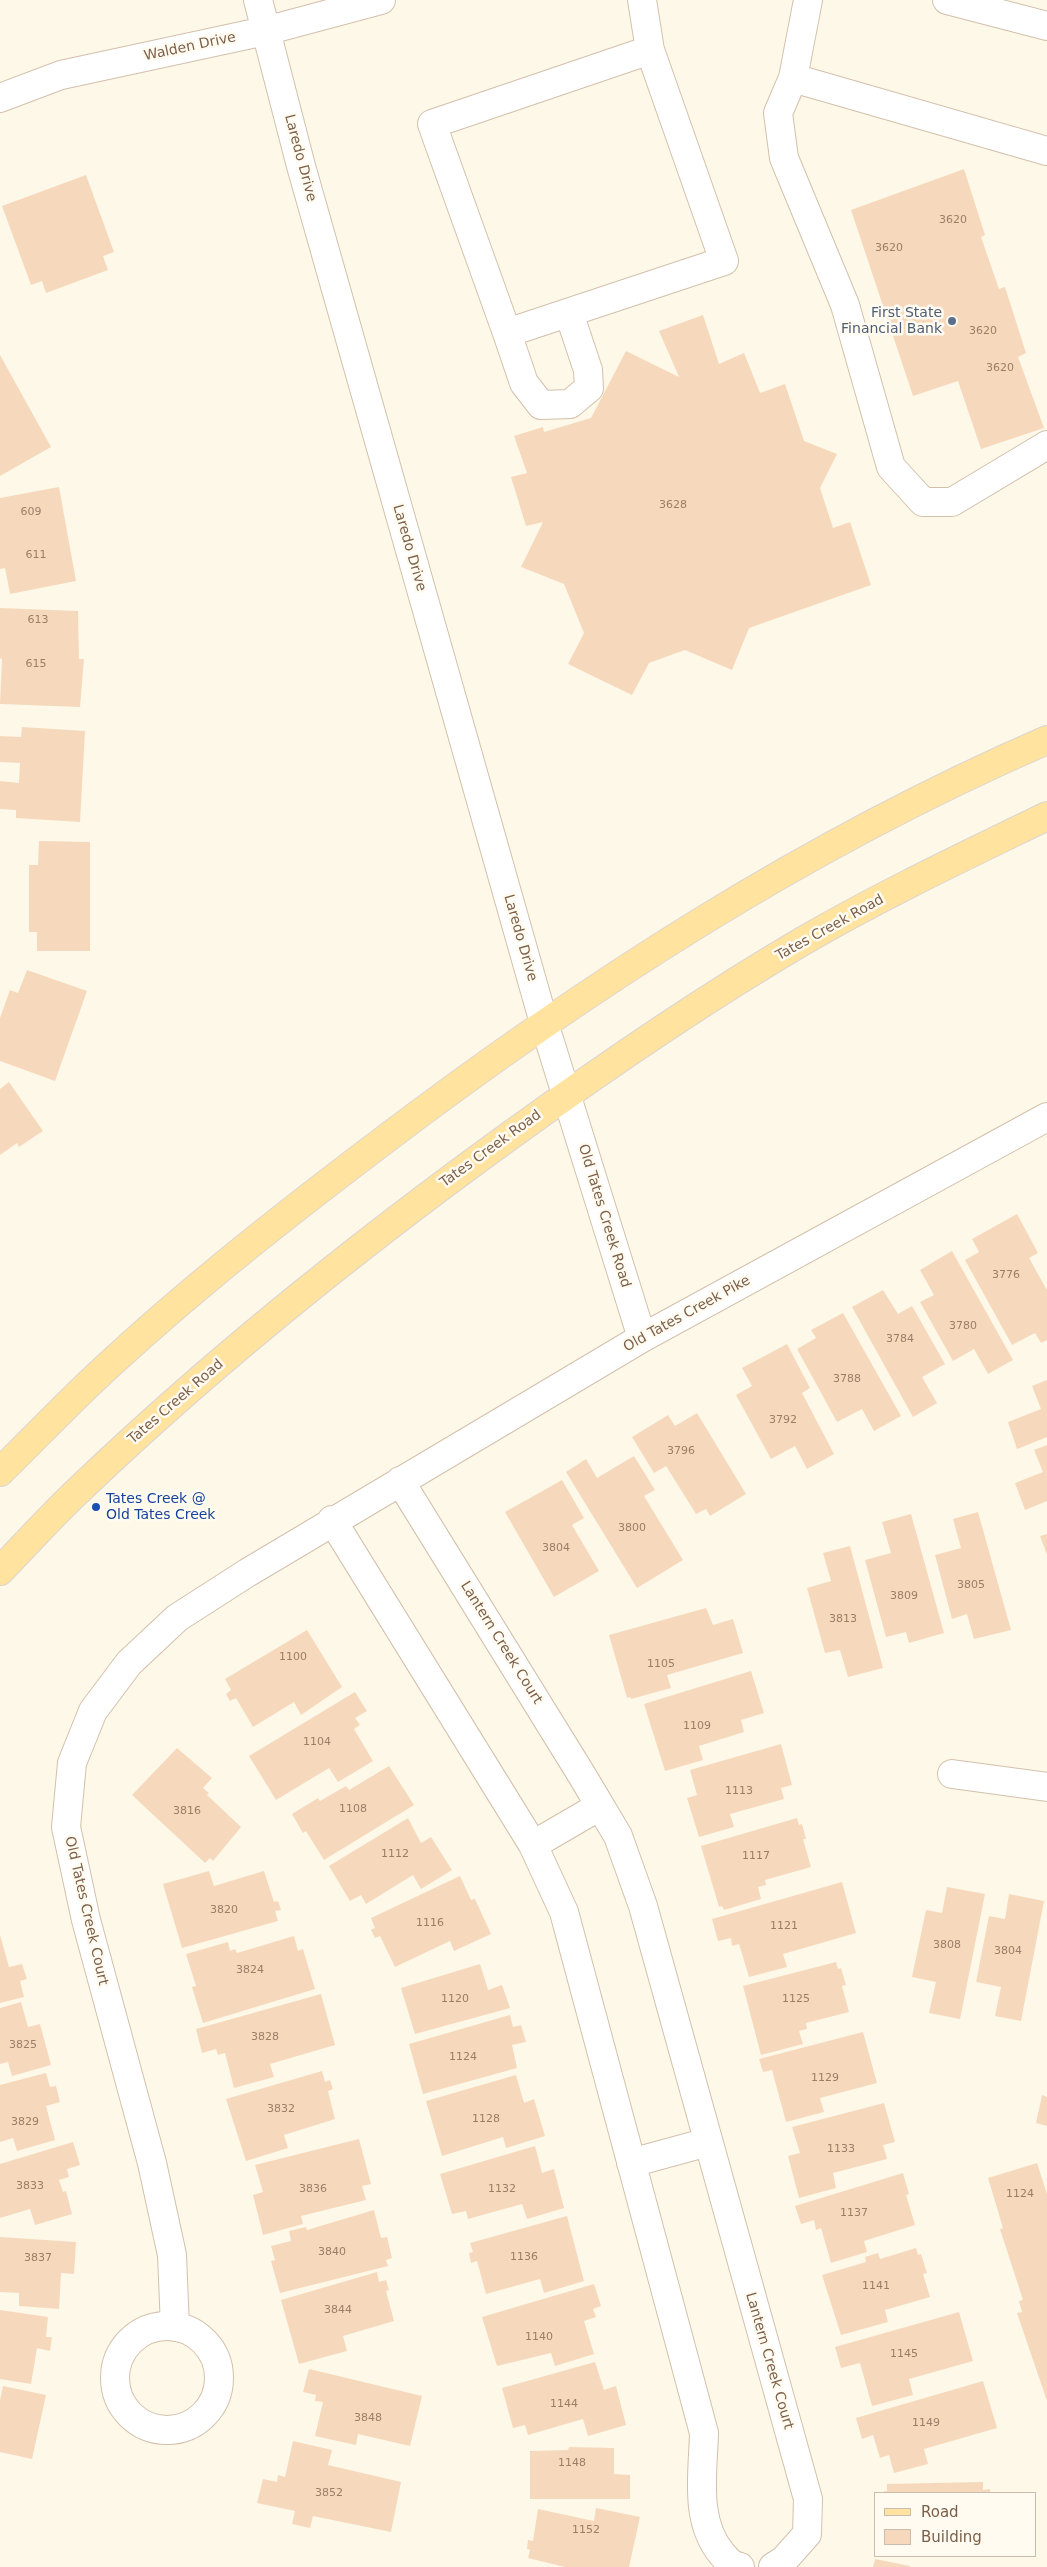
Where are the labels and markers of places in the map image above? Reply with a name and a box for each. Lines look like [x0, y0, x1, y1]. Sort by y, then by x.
place label: First State Financial Bank [841, 305, 942, 338]
marker: First State Financial Bank [946, 315, 958, 327]
place label: Tates Creek @ Old Tates Creek [106, 1491, 215, 1524]
marker: Tates Creek @ Old Tates Creek [90, 1501, 102, 1513]

